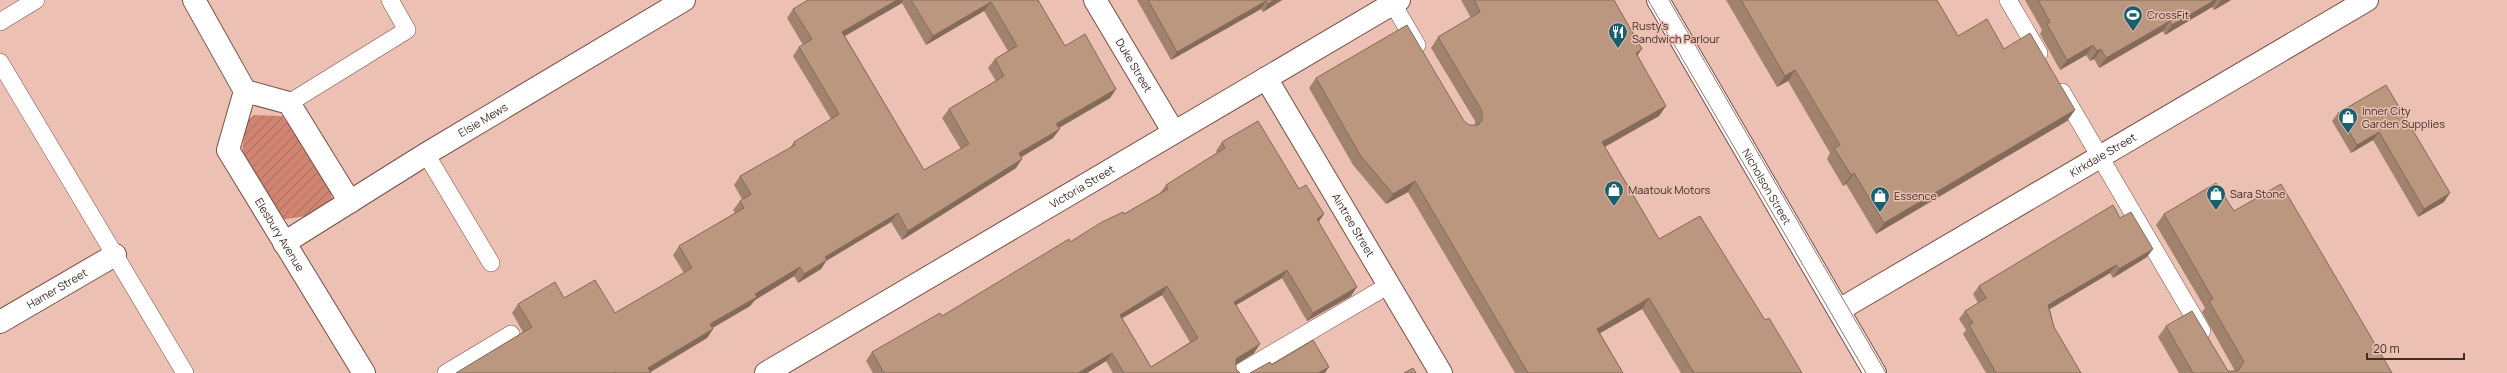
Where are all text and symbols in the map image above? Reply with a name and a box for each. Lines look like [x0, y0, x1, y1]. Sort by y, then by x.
sports icon: CrossFit [2122, 4, 2144, 32]
place label: CrossFit [2147, 7, 2189, 22]
place label: Rusty's Sandwich Parlour [1632, 18, 1720, 46]
restaurant icon: Rusty's Sandwich Parlour [1607, 21, 1629, 49]
street label: Duke Street [1112, 35, 1156, 95]
street label: Elsie Mews [455, 99, 511, 140]
place label: Inner City Garden Supplies [2362, 103, 2445, 131]
shop icon: Inner City Garden Supplies [2337, 106, 2359, 134]
street label: Kirkdale Street [2067, 129, 2139, 180]
street label: Nicholson Street [1739, 146, 1795, 227]
street label: Victoria Street [1047, 161, 1117, 211]
shop icon: Maatouk Motors [1603, 179, 1625, 207]
place label: Maatouk Motors [1628, 182, 1711, 197]
shop icon: Sara Stone [2205, 183, 2227, 211]
shop icon: Essence [1869, 185, 1891, 213]
place label: Sara Stone [2230, 186, 2286, 201]
place label: Essence [1894, 188, 1938, 203]
street label: Aintree Street [1329, 190, 1378, 260]
street label: Elesbury Avenue [252, 195, 309, 275]
street label: Hamer Street [24, 265, 90, 312]
scale bar [2367, 335, 2464, 361]
text: 20 m [2373, 340, 2400, 357]

